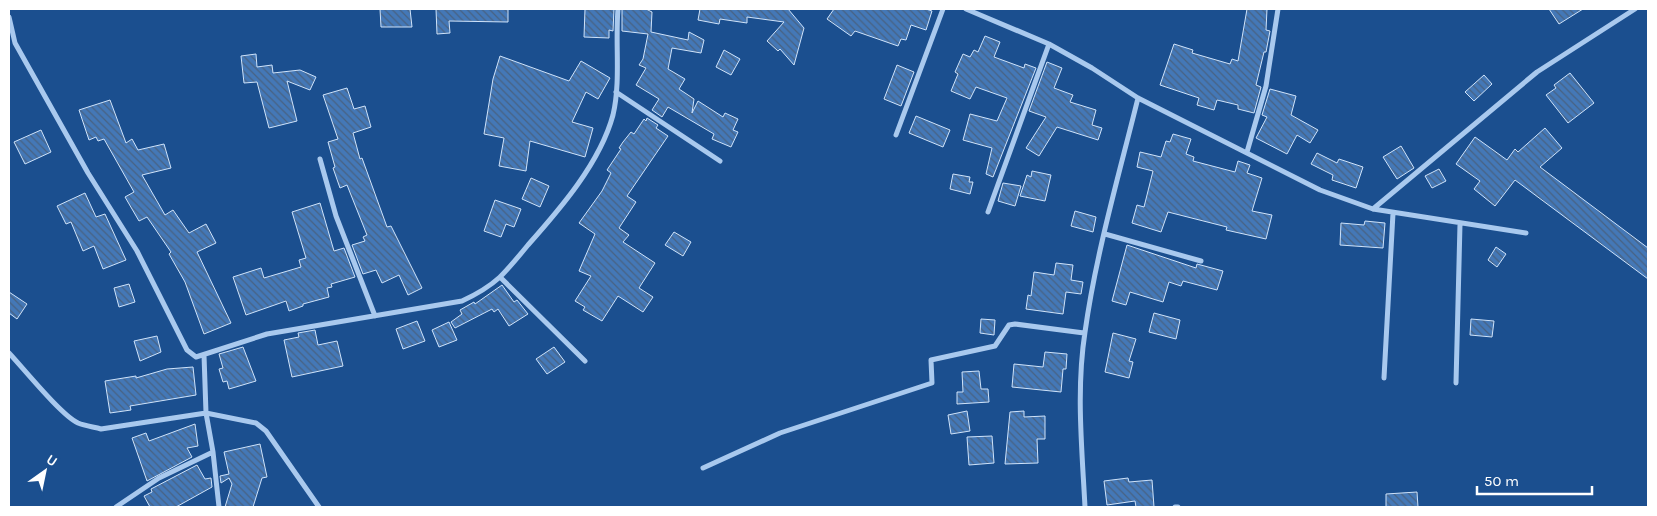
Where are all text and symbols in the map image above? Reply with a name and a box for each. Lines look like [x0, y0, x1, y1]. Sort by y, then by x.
north arrow [20, 446, 70, 496]
text: U [43, 451, 60, 470]
scale bar [1477, 464, 1592, 496]
text: 50 m [1484, 472, 1519, 490]

